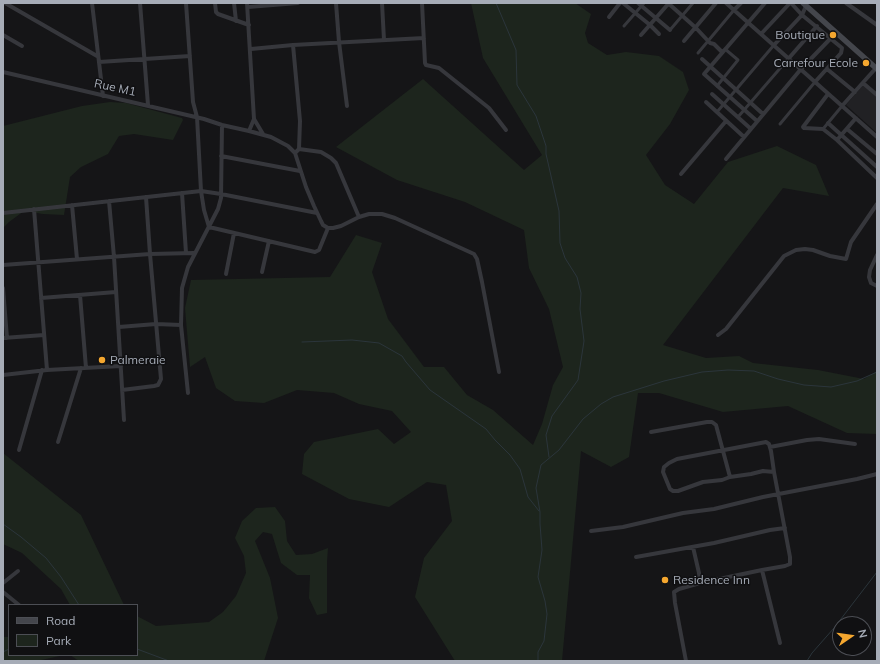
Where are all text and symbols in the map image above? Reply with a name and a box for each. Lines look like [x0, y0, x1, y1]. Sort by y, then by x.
place label: Boutique [775, 28, 825, 42]
marker: Boutique [828, 30, 838, 40]
place label: Carrefour Ecole [773, 56, 858, 70]
marker: Carrefour Ecole [861, 58, 871, 68]
street label: Rue M1 [93, 77, 137, 99]
place label: Palmeraie [110, 353, 166, 367]
marker: Palmeraie [97, 355, 107, 365]
place label: Residence Inn [673, 573, 750, 587]
marker: Residence Inn [660, 575, 670, 585]
legend [8, 604, 138, 656]
text: Road [46, 613, 75, 628]
north arrow [832, 616, 872, 656]
text: N [855, 628, 870, 639]
text: Park [46, 633, 71, 648]

